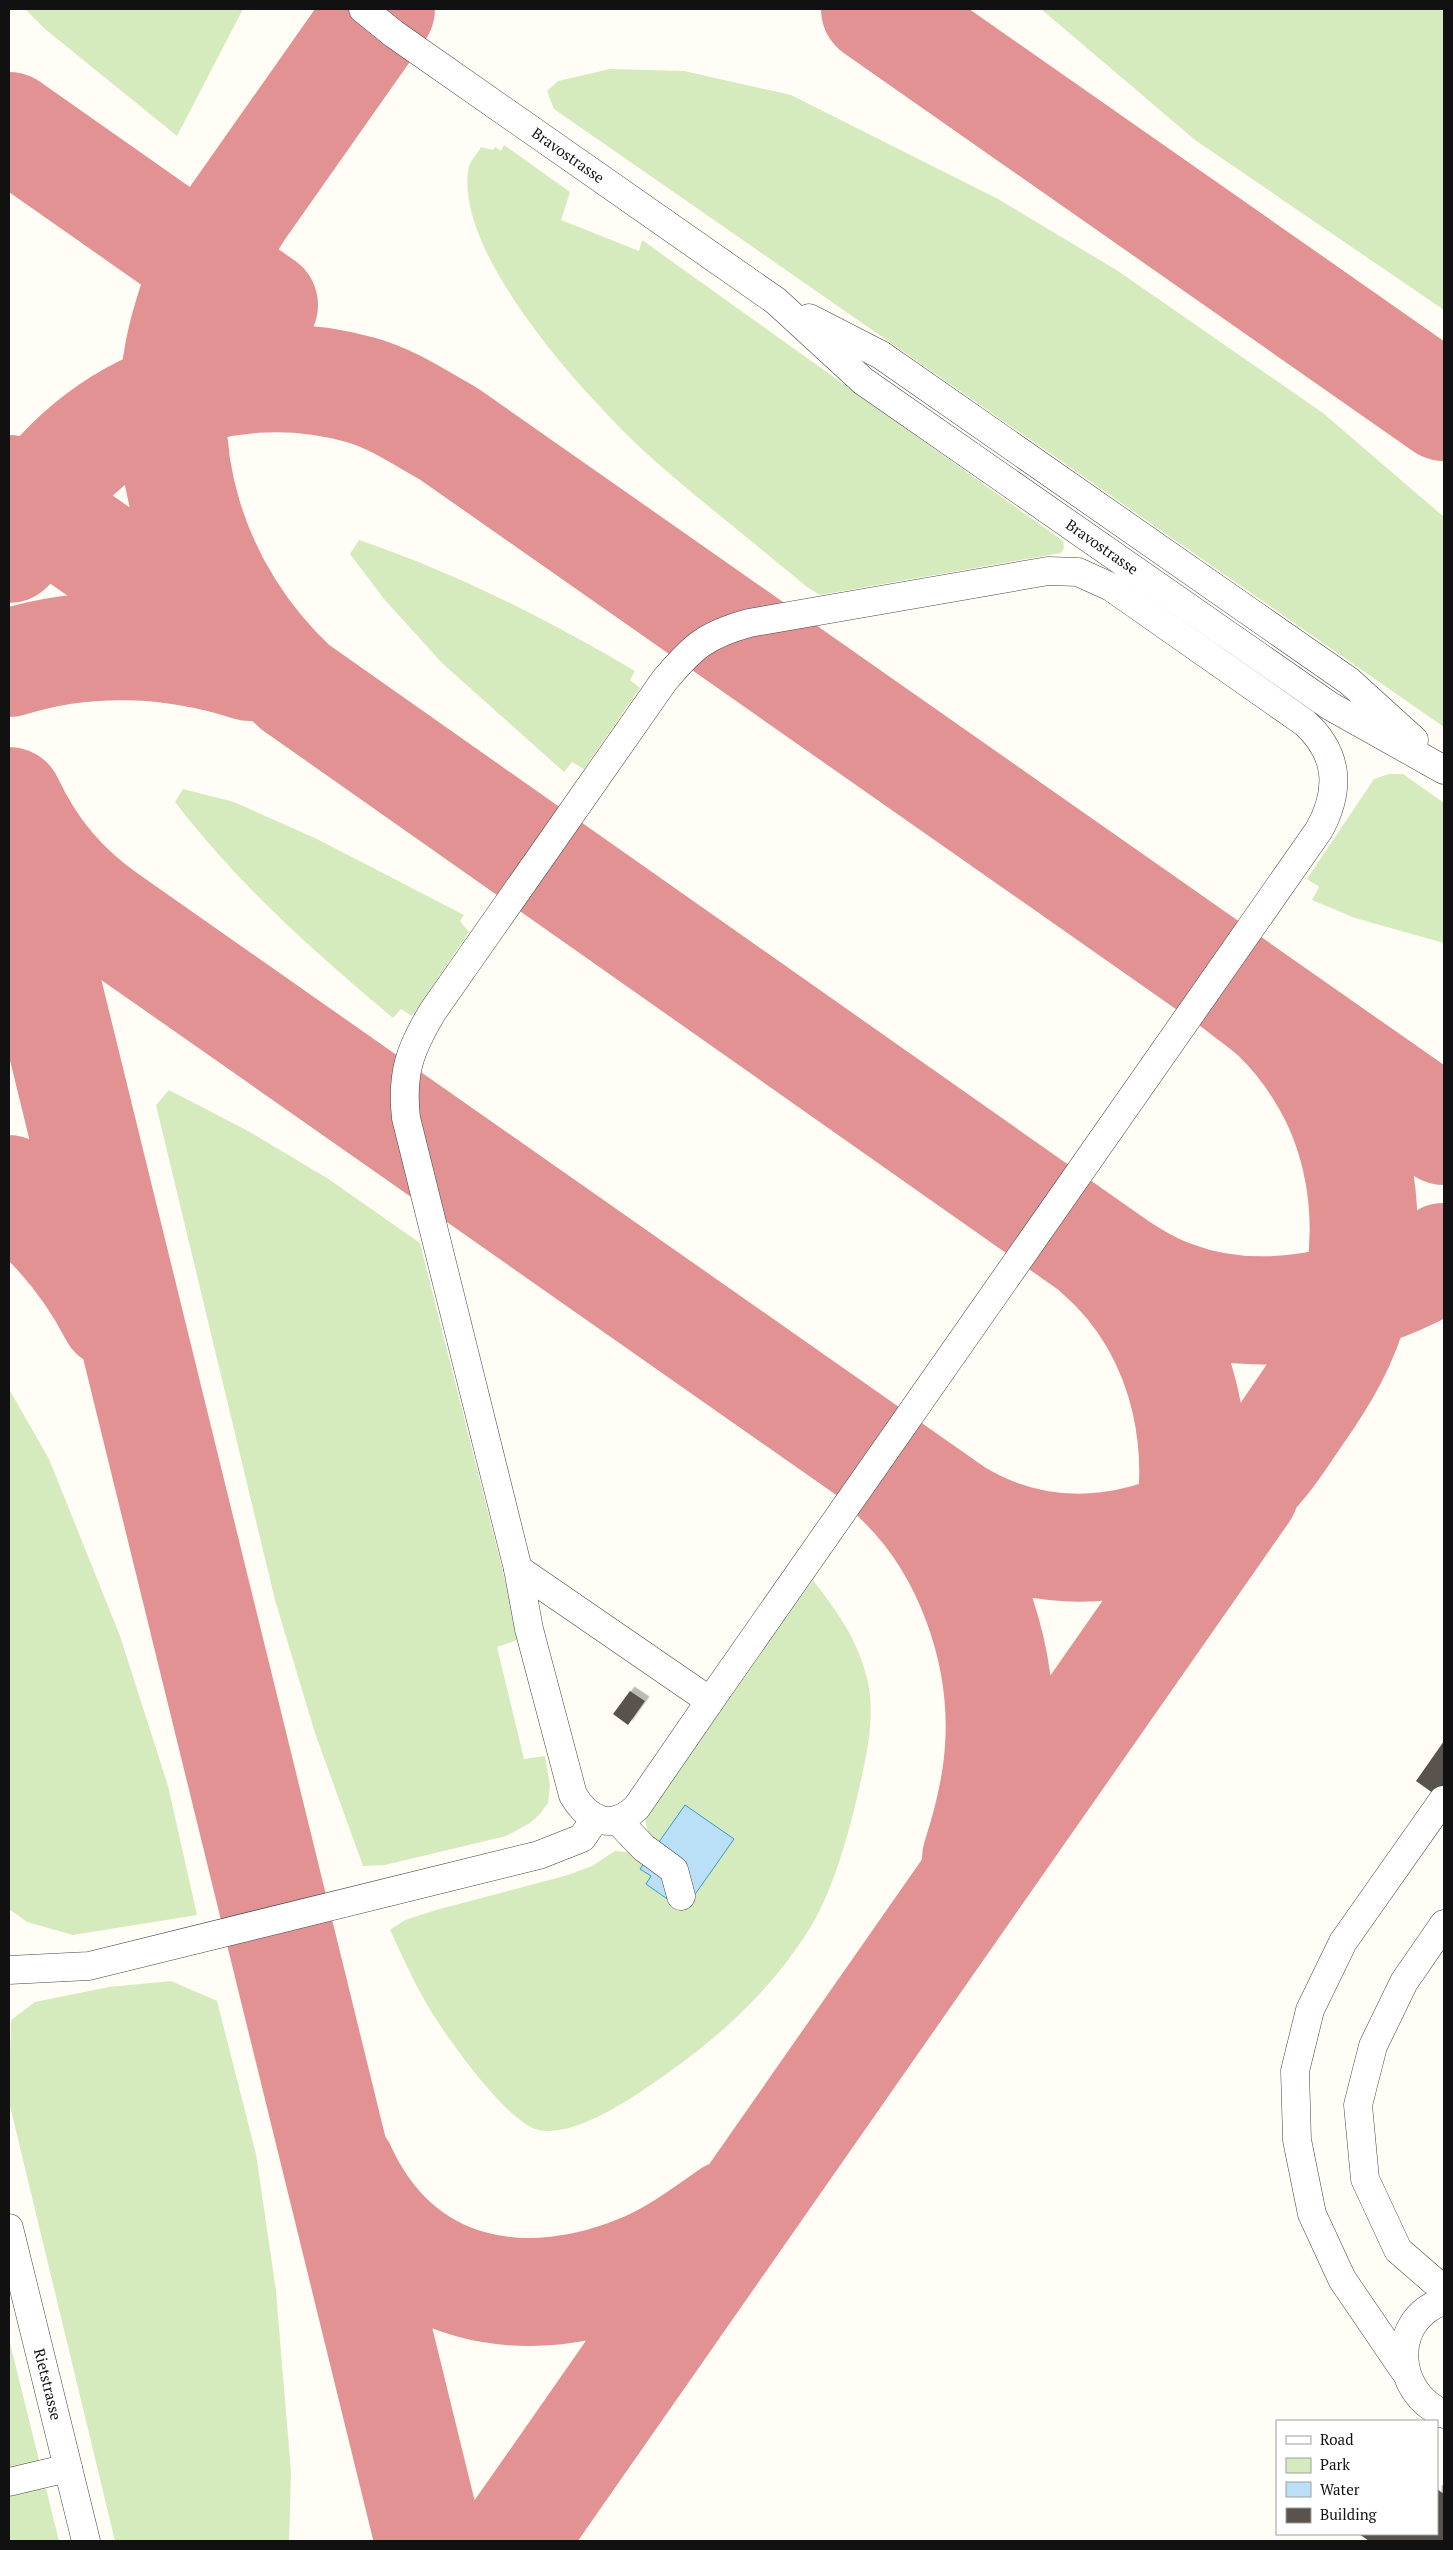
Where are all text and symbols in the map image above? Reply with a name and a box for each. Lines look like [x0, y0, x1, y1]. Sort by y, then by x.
street label: Bravostrasse [528, 122, 609, 187]
street label: Bravostrasse [1062, 514, 1143, 579]
street label: Rietstrasse [30, 2346, 67, 2422]
legend [1276, 2420, 1438, 2535]
text: Road [1320, 2429, 1353, 2449]
text: Park [1320, 2454, 1350, 2474]
text: Water [1320, 2479, 1360, 2499]
text: Building [1320, 2504, 1378, 2524]

